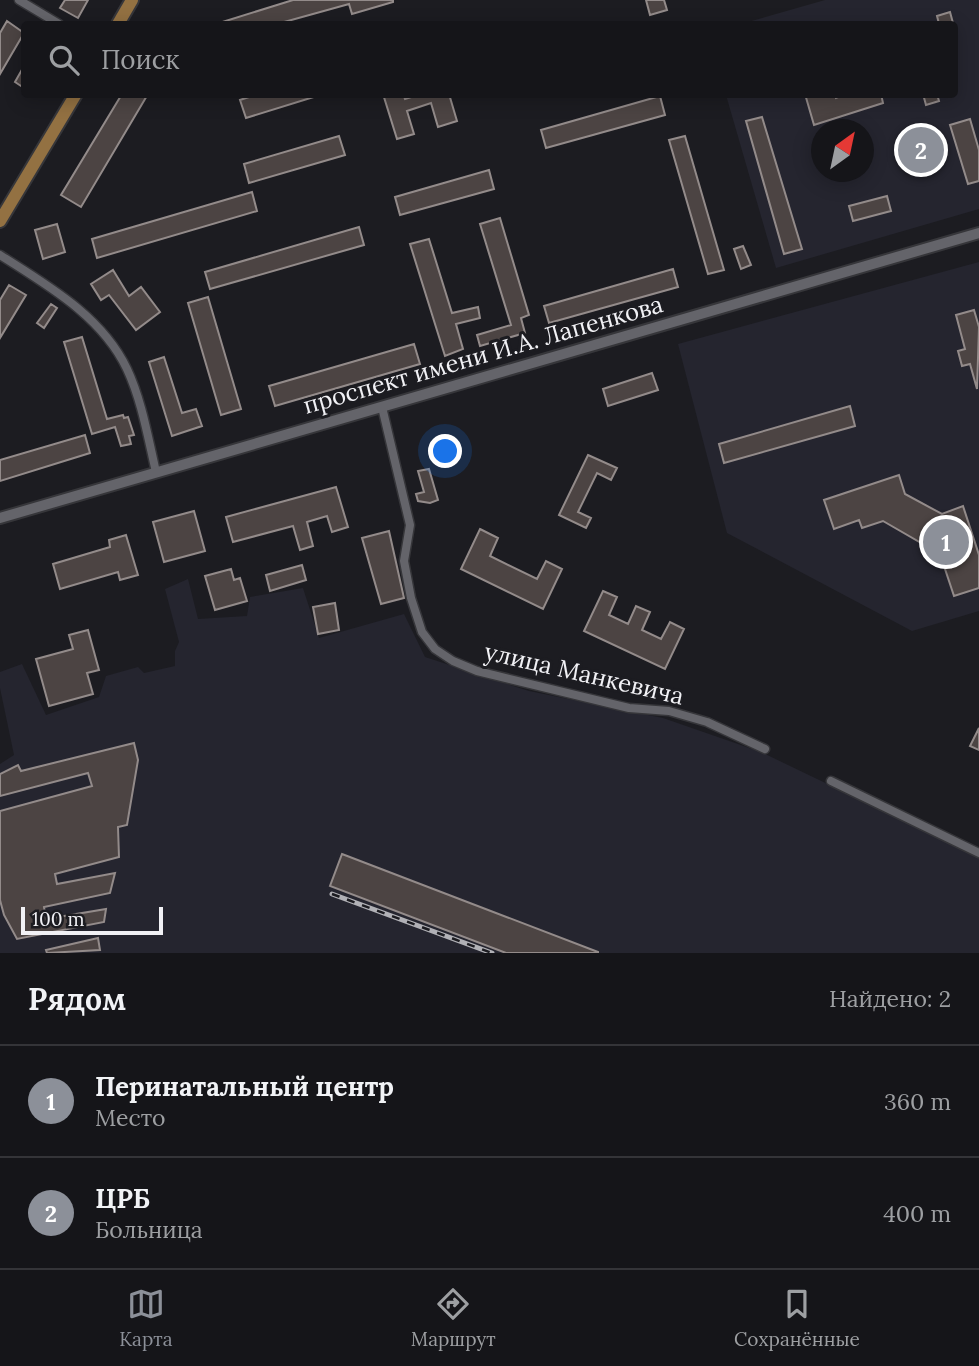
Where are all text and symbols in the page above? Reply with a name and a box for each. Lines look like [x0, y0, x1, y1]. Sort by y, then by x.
search box [21, 21, 958, 98]
icon: search [45, 41, 83, 79]
text: Поиск [101, 43, 180, 76]
north arrow [811, 119, 874, 182]
pin: 2 [898, 124, 944, 176]
street label: проспект имени И.А. Лапенкова [299, 288, 666, 421]
your location [428, 434, 462, 468]
pin: 1 [923, 516, 969, 568]
street label: улица Манкевича [481, 635, 687, 712]
scale bar [21, 904, 163, 936]
text: 100 m [32, 907, 85, 931]
text: Рядом [28, 980, 126, 1018]
text: Найдено: 2 [829, 984, 951, 1013]
text: Перинатальный центр [95, 1070, 394, 1103]
text: 1 [46, 1087, 56, 1116]
text: 360 m [884, 1087, 951, 1116]
text: Место [95, 1103, 166, 1132]
text: ЦРБ [95, 1182, 150, 1215]
text: 2 [45, 1199, 57, 1228]
text: 400 m [883, 1199, 951, 1228]
text: Больница [95, 1215, 203, 1244]
tab: Карта [119, 1285, 172, 1351]
tab: Маршрут [411, 1285, 496, 1351]
tab: Сохранённые [734, 1285, 860, 1351]

